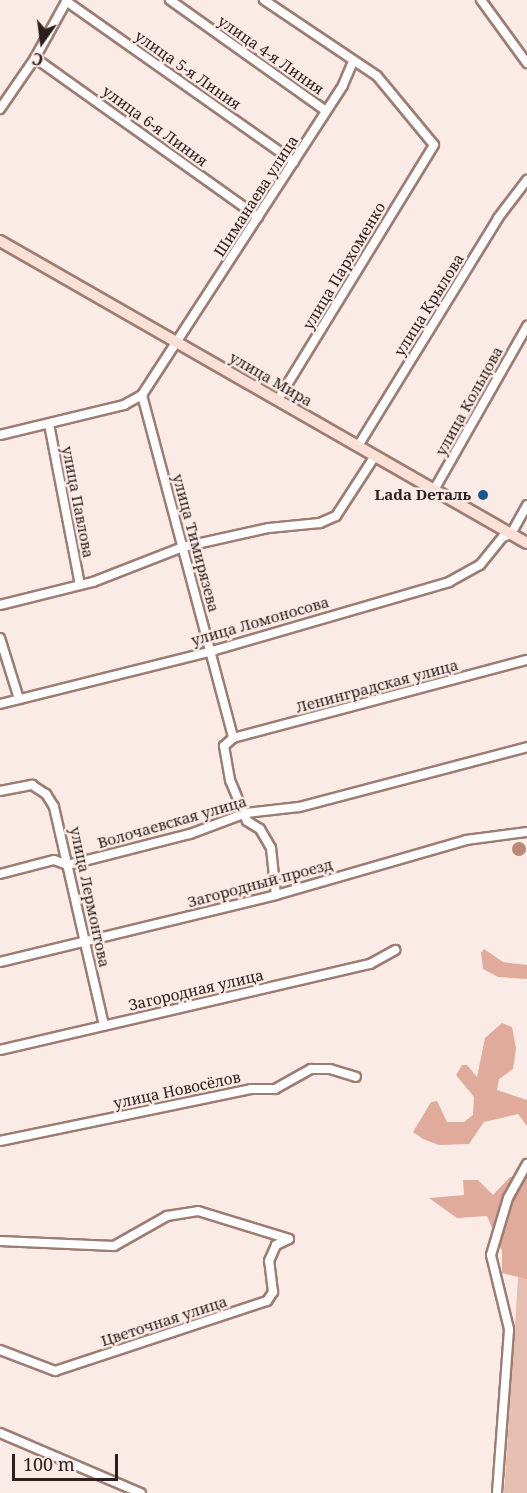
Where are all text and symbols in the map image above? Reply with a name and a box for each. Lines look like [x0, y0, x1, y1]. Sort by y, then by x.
north arrow [12, 12, 72, 72]
street label: улица 4-я Линия [214, 12, 328, 98]
street label: улица 5-я Линия [131, 27, 245, 113]
text: С [30, 48, 45, 71]
street label: улица 6-я Линия [99, 82, 211, 170]
street label: Шиманаева улица [210, 132, 302, 260]
street label: улица Пархоменко [299, 199, 389, 333]
street label: улица Крылова [390, 250, 468, 360]
street label: улица Кольцова [432, 343, 506, 459]
street label: улица Мира [226, 348, 316, 410]
street label: улица Павлова [58, 445, 98, 559]
street label: улица Тимирязева [169, 472, 223, 614]
place label: Lada Dеталь [374, 486, 471, 504]
marker: Lada Dеталь [476, 488, 490, 502]
street label: улица Ломоносова [189, 593, 331, 649]
street label: Ленинградская улица [294, 656, 460, 716]
street label: Волочаевская улица [95, 792, 249, 852]
street label: улица Лермонтова [66, 825, 114, 969]
street label: Загородный проезд [185, 855, 335, 911]
street label: Загородная улица [127, 966, 265, 1014]
street label: улица Новосёлов [112, 1068, 242, 1112]
street label: Цветочная улица [99, 1292, 229, 1350]
scale bar [15, 1442, 122, 1480]
text: 100 m [23, 1452, 75, 1476]

